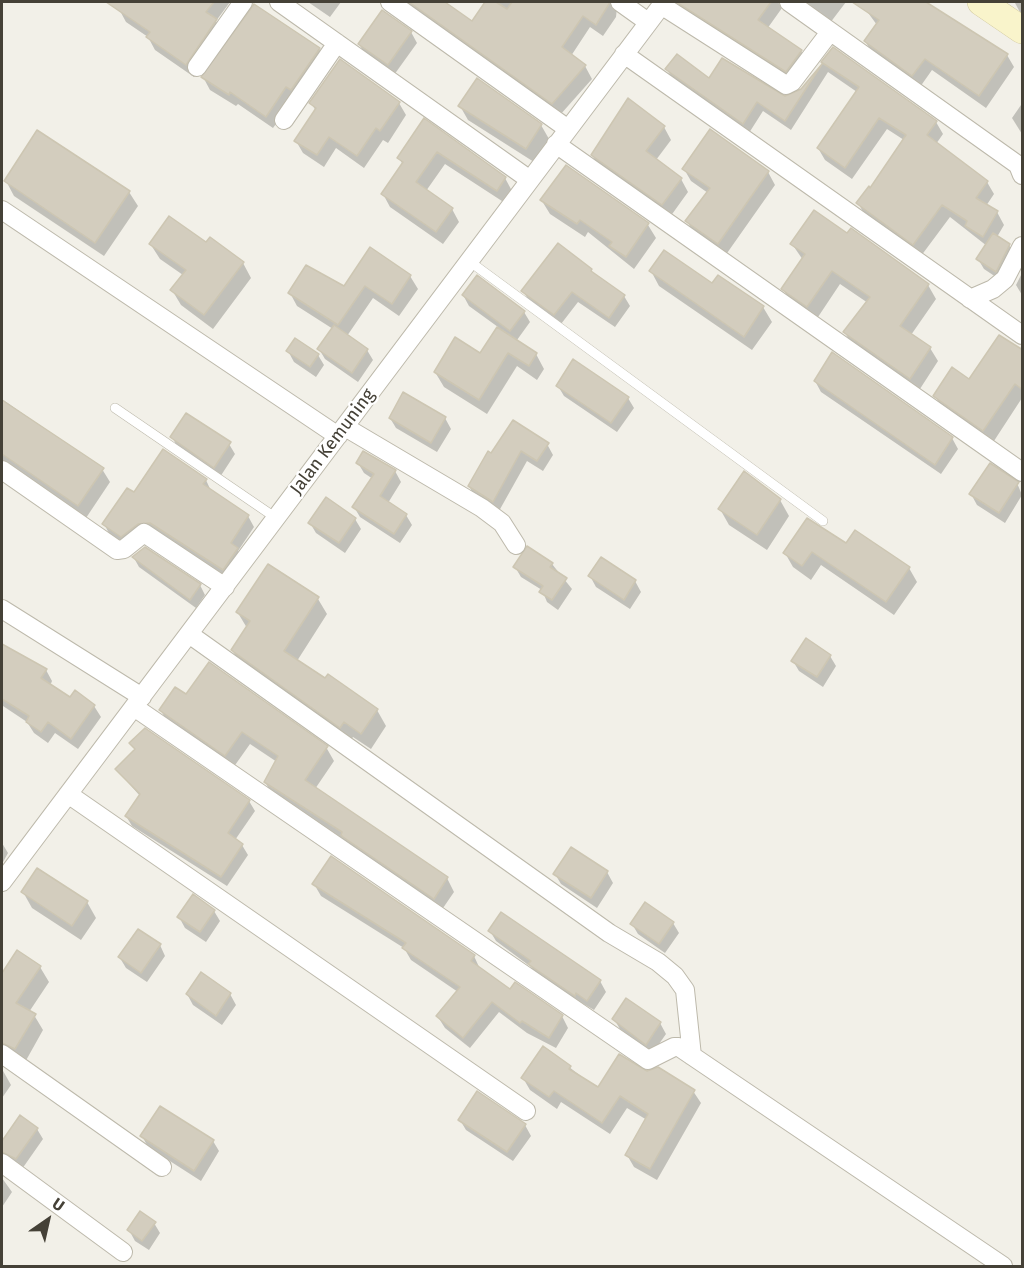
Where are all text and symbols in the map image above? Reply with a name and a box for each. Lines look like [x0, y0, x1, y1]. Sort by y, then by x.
street label: Jalan Kemuning [286, 385, 380, 499]
north arrow [18, 1190, 78, 1250]
text: U [49, 1194, 68, 1215]

